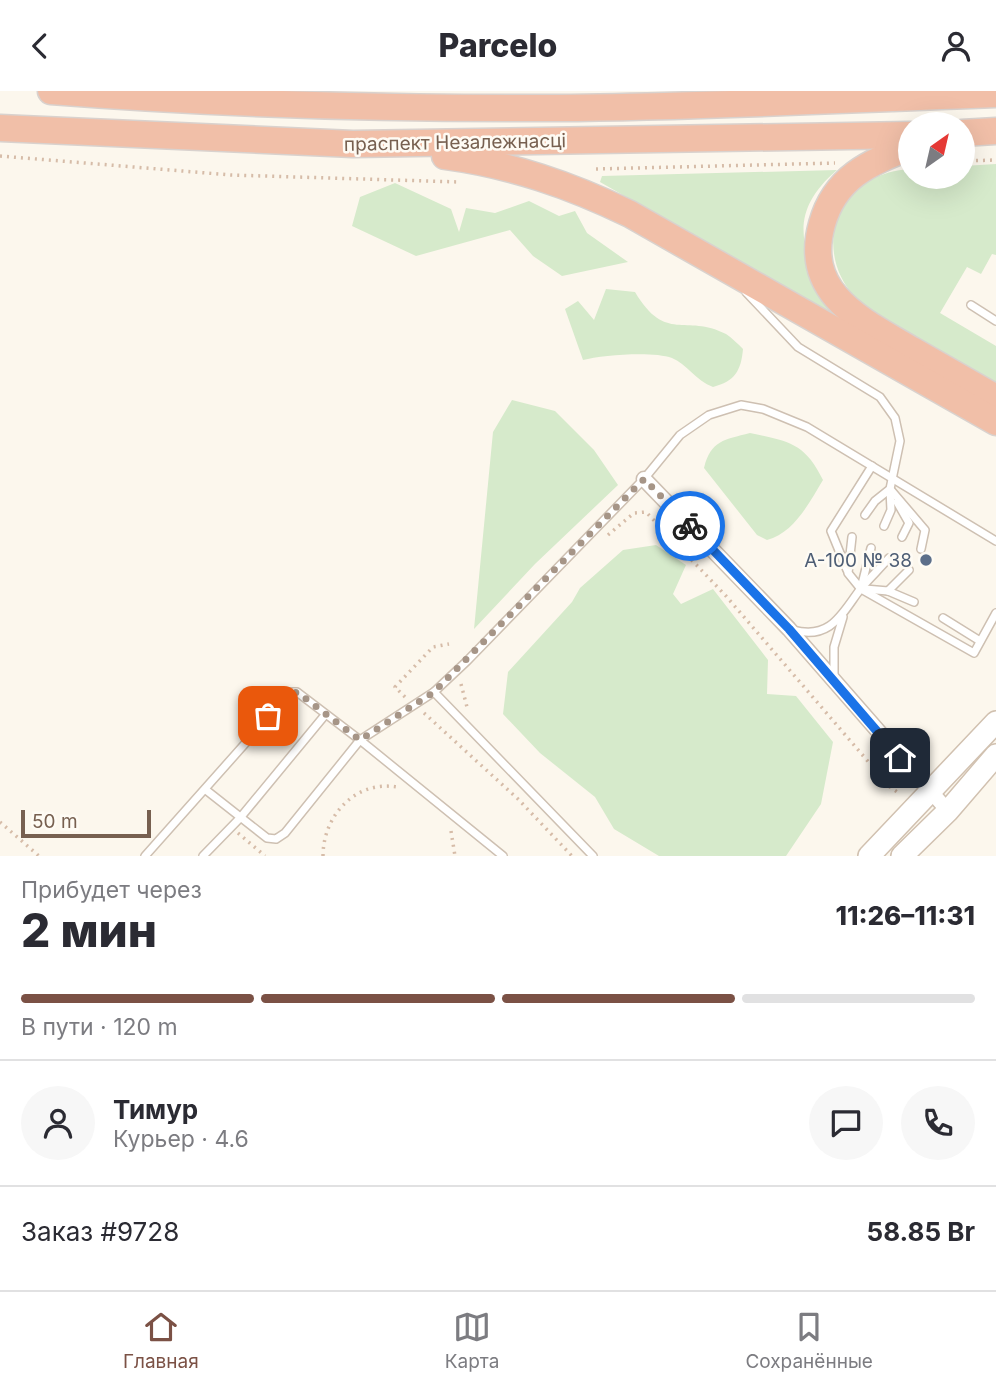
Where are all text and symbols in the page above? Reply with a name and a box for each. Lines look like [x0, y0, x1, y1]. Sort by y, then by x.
text: Parcelo [439, 26, 557, 65]
icon: back [21, 27, 59, 65]
icon: person [937, 27, 975, 65]
north arrow [898, 112, 975, 189]
map controls [898, 112, 975, 189]
street label: праспект Незалежнасці [344, 129, 566, 156]
courier [655, 491, 725, 561]
icon: bike [671, 507, 709, 545]
place label: А-100 № 38 [804, 549, 912, 572]
marker: А-100 № 38 [918, 552, 934, 568]
pin [238, 686, 298, 746]
icon: bag [249, 697, 287, 735]
pin [870, 728, 930, 788]
icon: home [881, 739, 919, 777]
scale bar [21, 807, 150, 839]
text: 50 m [32, 810, 78, 833]
text: Прибудет через [21, 876, 202, 904]
text: 11:26–11:31 [835, 900, 975, 931]
text: 2 мин [21, 902, 157, 958]
text: В пути · 120 m [21, 1013, 178, 1041]
button: person [21, 1086, 95, 1160]
button: chat [809, 1086, 883, 1160]
button: phone [901, 1086, 975, 1160]
text: Тимур [113, 1094, 198, 1125]
text: Курьер · 4.6 [113, 1125, 249, 1153]
text: Заказ #9728 [21, 1216, 179, 1247]
text: 58.85 Br [867, 1216, 975, 1247]
tab: Главная [123, 1308, 199, 1373]
tab: Карта [445, 1308, 499, 1373]
tab: Сохранённые [745, 1308, 873, 1373]

